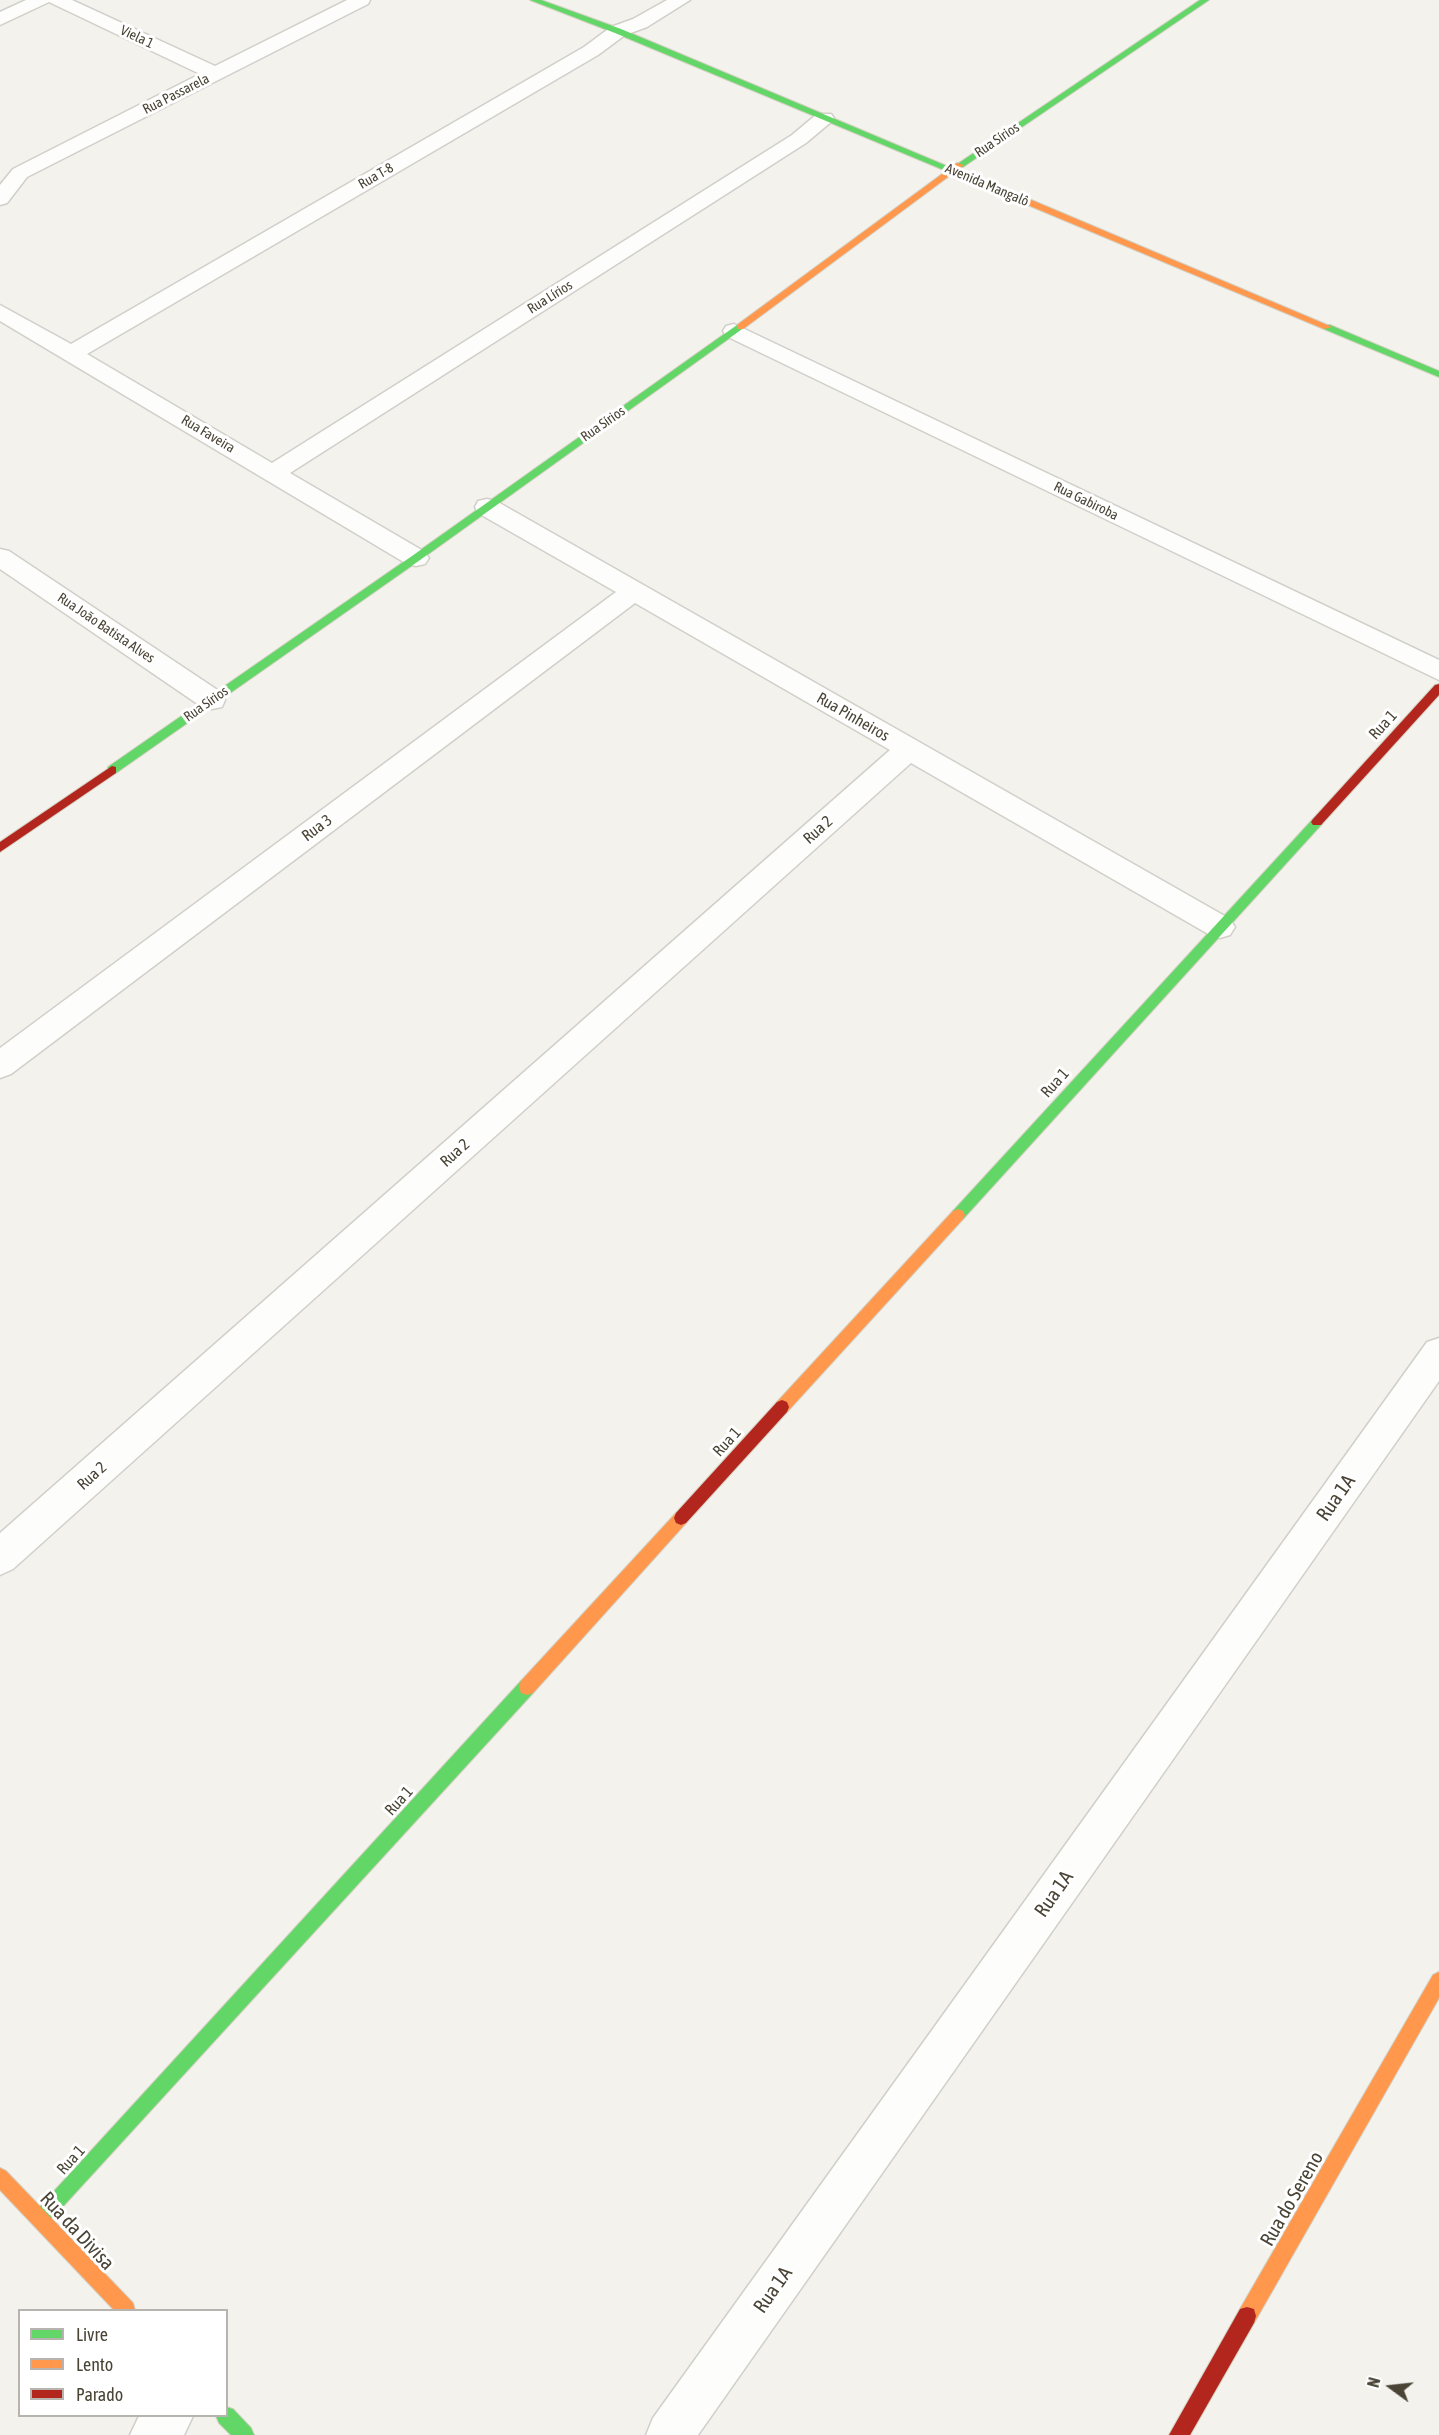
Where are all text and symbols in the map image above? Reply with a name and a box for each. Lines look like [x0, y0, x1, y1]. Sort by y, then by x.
street label: Viela 1 [118, 22, 156, 52]
street label: Rua Passarela [140, 70, 212, 118]
street label: Rua Sírios [972, 119, 1022, 161]
street label: Rua T-8 [355, 159, 397, 193]
street label: Avenida Mangalô [943, 160, 1031, 210]
street label: Rua Lírios [524, 277, 576, 317]
street label: Rua Sírios [578, 403, 628, 445]
street label: Rua Faveira [178, 411, 238, 457]
street label: Rua Gabiroba [1051, 478, 1121, 524]
street label: Rua João Batista Alves [54, 589, 158, 667]
street label: Rua Sírios [181, 683, 231, 725]
street label: Rua Pinheiros [813, 688, 893, 746]
street label: Rua 1 [1365, 706, 1401, 744]
street label: Rua 3 [298, 810, 336, 846]
street label: Rua 2 [799, 812, 837, 848]
street label: Rua 1 [1037, 1064, 1073, 1102]
street label: Rua 2 [436, 1135, 474, 1171]
street label: Rua 1 [709, 1423, 745, 1461]
street label: Rua 2 [73, 1458, 111, 1494]
street label: Rua 1A [1312, 1470, 1360, 1526]
street label: Rua 1 [381, 1782, 417, 1820]
street label: Rua 1A [1030, 1866, 1078, 1922]
street label: Rua 1 [53, 2141, 89, 2179]
street label: Rua do Sereno [1255, 2148, 1329, 2250]
street label: Rua da Divisa [35, 2187, 119, 2275]
street label: Rua 1A [749, 2262, 797, 2318]
legend [18, 2309, 228, 2417]
text: Livre [76, 2324, 108, 2345]
text: Lento [76, 2354, 113, 2375]
north arrow [1361, 2357, 1421, 2417]
text: N [1364, 2375, 1384, 2389]
text: Parado [76, 2384, 123, 2405]

